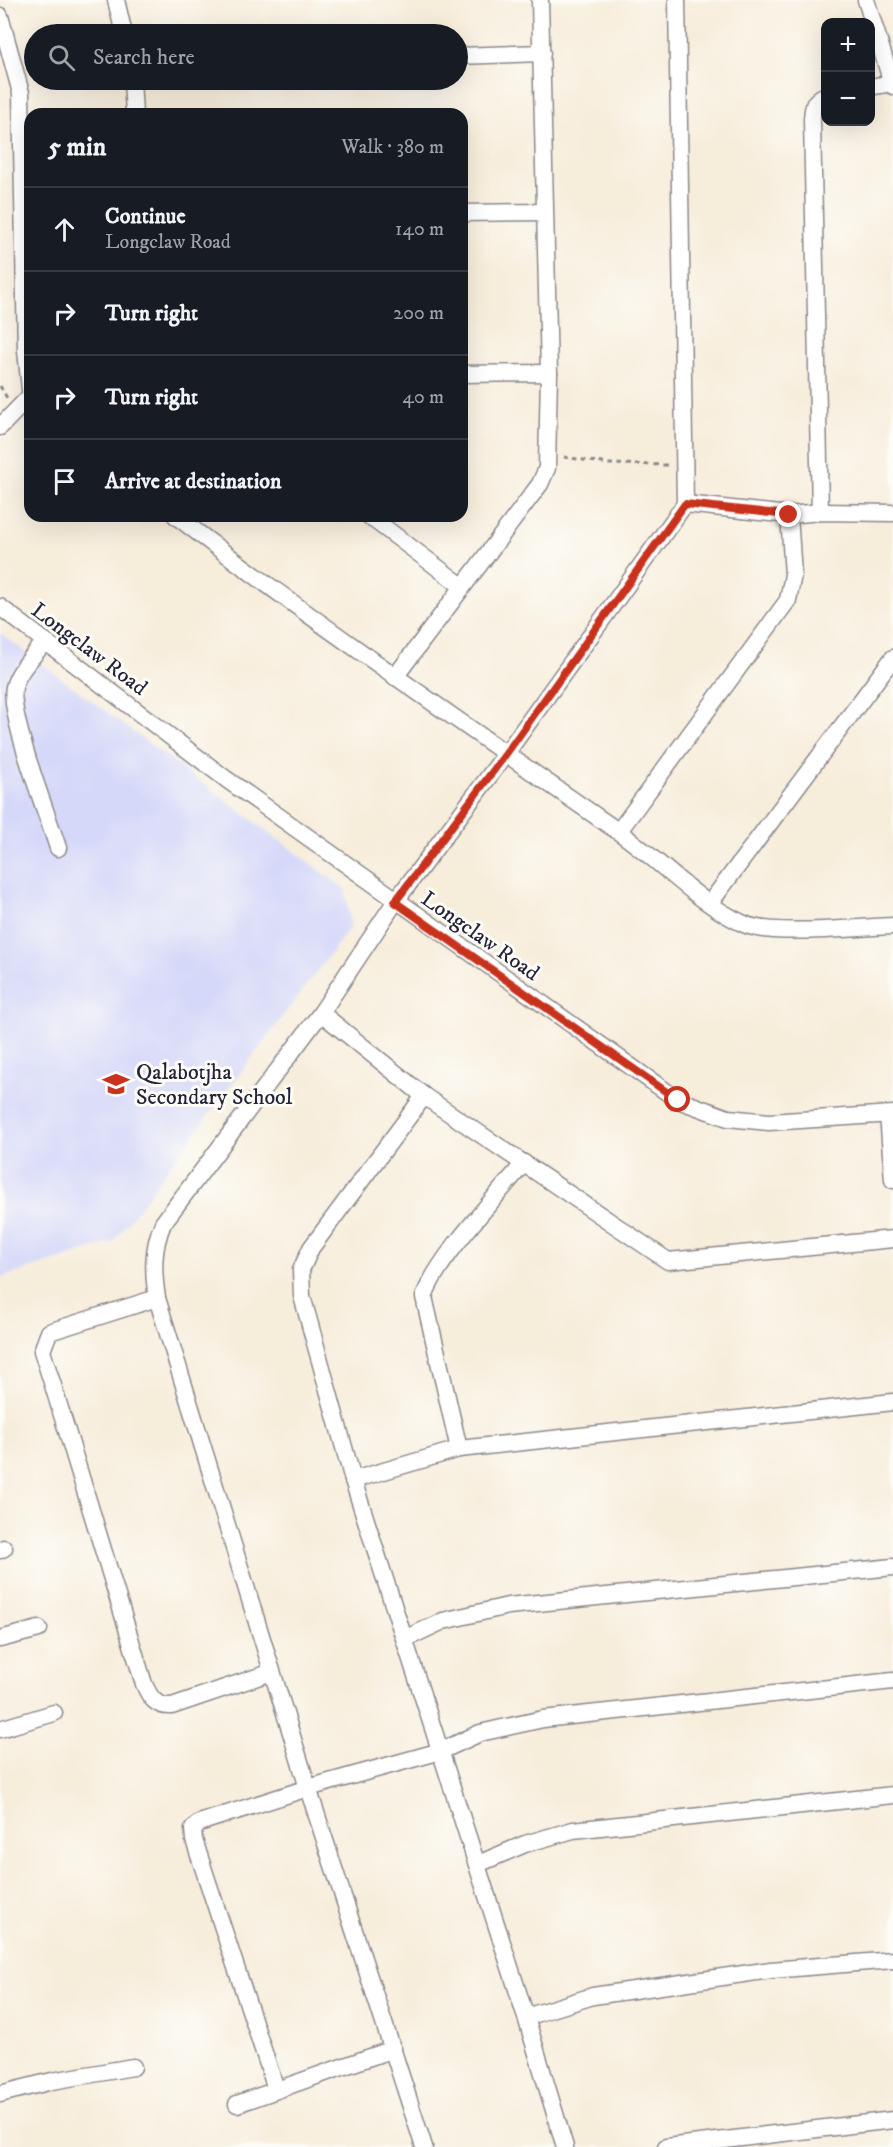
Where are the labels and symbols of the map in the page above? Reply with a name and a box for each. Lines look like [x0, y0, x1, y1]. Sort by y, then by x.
route end [775, 501, 801, 527]
street label: Longclaw Road [26, 597, 153, 702]
street label: Longclaw Road [416, 885, 545, 987]
place label: Qalabotjha Secondary School [136, 1059, 293, 1111]
school or university icon: Qalabotjha Secondary School [101, 1069, 131, 1099]
route start [664, 1086, 690, 1112]

